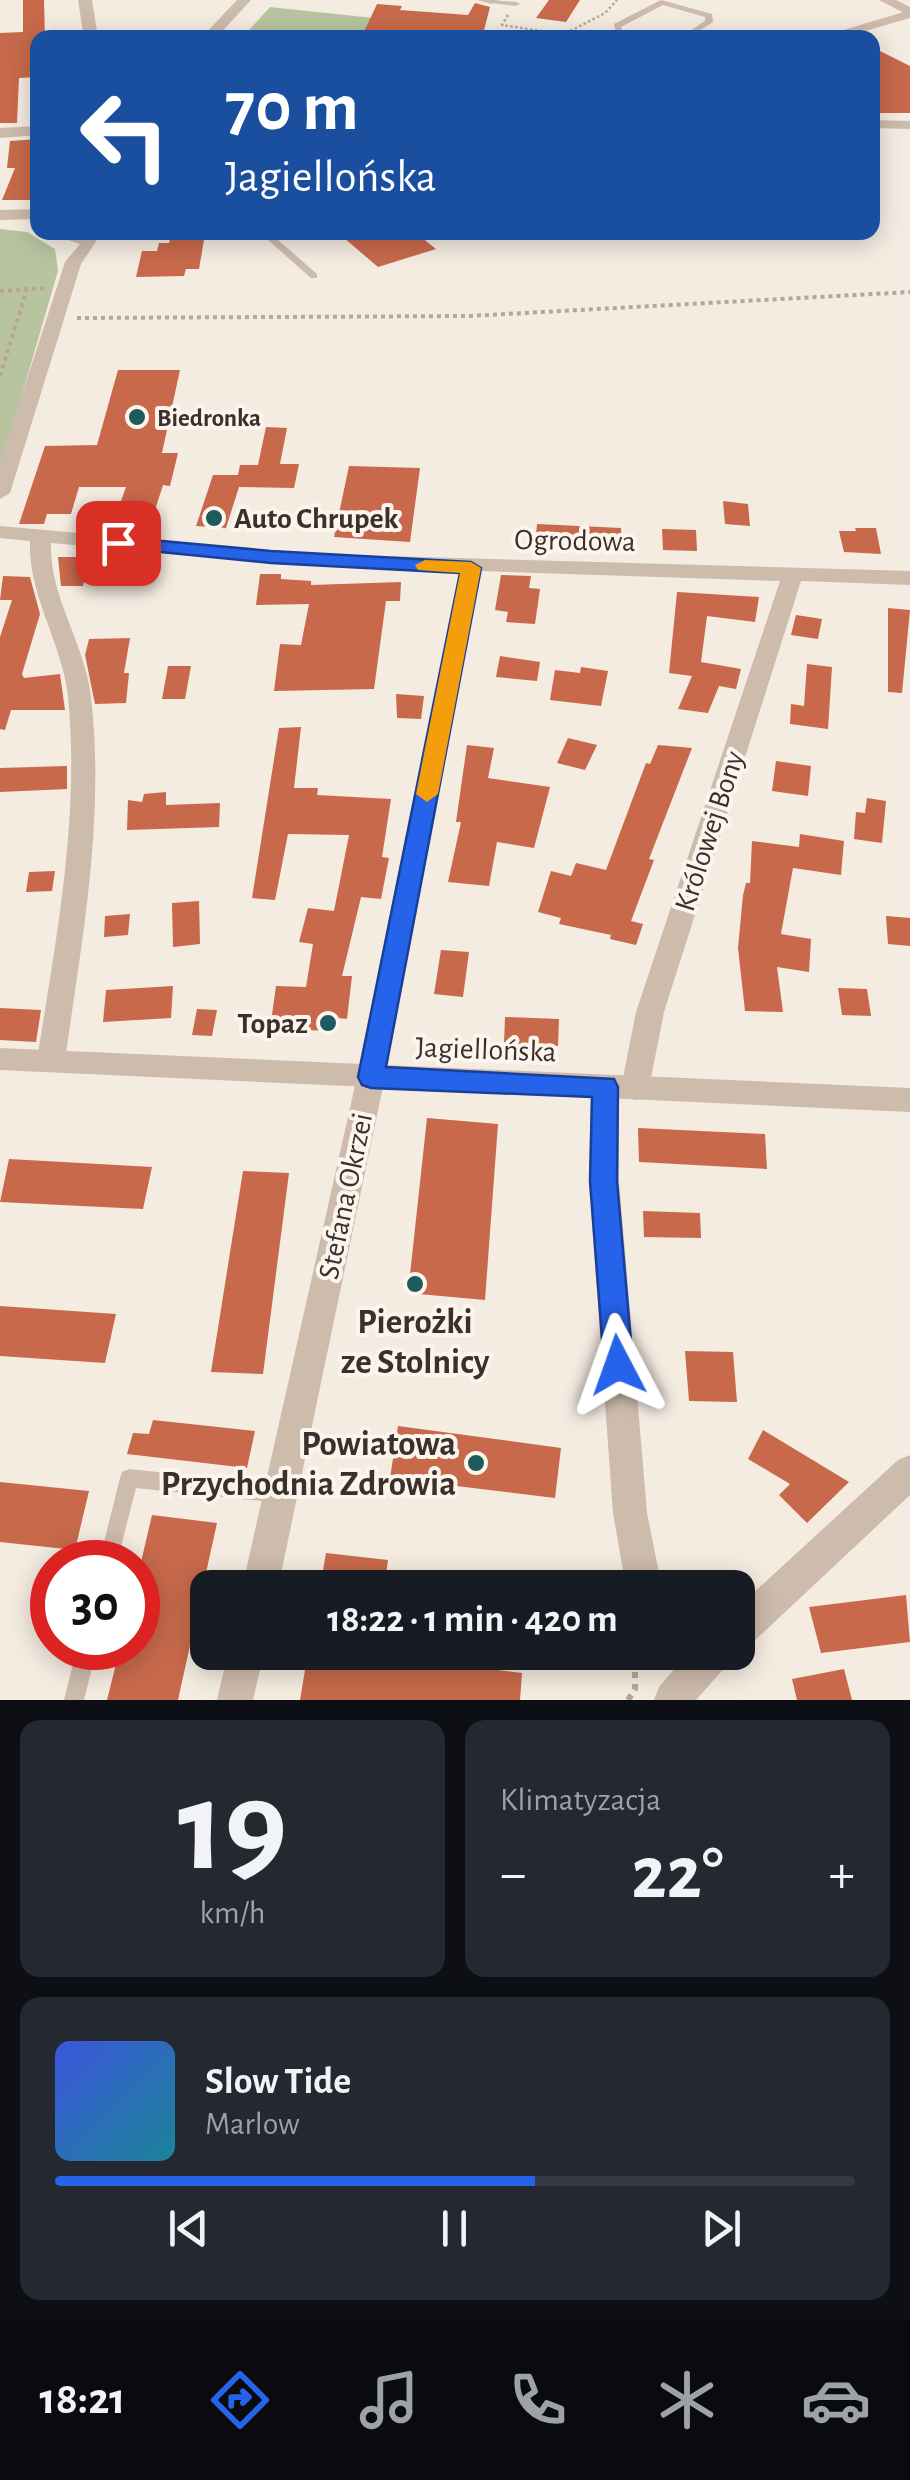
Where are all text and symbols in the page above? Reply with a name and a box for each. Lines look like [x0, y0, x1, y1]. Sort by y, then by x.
icon: left [60, 70, 190, 200]
text: 70 m [225, 73, 359, 143]
text: Jagiellońska [225, 155, 437, 200]
marker: Biedronka [126, 406, 148, 428]
place label: Biedronka [157, 406, 261, 431]
pin [76, 501, 161, 586]
place label: Auto Chrupek [234, 504, 399, 534]
marker: Auto Chrupek [203, 507, 225, 529]
icon: arrive [91, 516, 146, 571]
street label: Ogrodowa [514, 525, 636, 557]
street label: Królowej Bony [670, 747, 750, 915]
place label: Topaz [237, 1009, 308, 1039]
marker: Topaz [317, 1012, 339, 1034]
street label: Jagiellońska [415, 1033, 557, 1067]
street label: Stefana Okrzei [314, 1110, 378, 1282]
marker: Pierożki ze Stolnicy [404, 1273, 426, 1295]
place label: Pierożki ze Stolnicy [341, 1305, 490, 1380]
position arrow [566, 1313, 670, 1417]
place label: Powiatowa Przychodnia Zdrowia [161, 1427, 456, 1502]
marker: Powiatowa Przychodnia Zdrowia [465, 1452, 487, 1474]
speed limit sign: 30 [30, 1540, 160, 1670]
text: 18:22 · 1 min · 420 m [327, 1601, 618, 1639]
text: 19 [178, 1764, 287, 1894]
text: Klimatyzacja [500, 1784, 661, 1816]
text: 22° [631, 1837, 724, 1912]
text: − [500, 1847, 526, 1902]
text: + [829, 1847, 855, 1902]
text: km/h [199, 1897, 266, 1929]
text: Slow Tide [205, 2063, 351, 2101]
text: Marlow [205, 2108, 300, 2140]
icon: previous [161, 2201, 216, 2256]
icon: pause [427, 2201, 482, 2256]
icon: next [694, 2201, 749, 2256]
icon: directions [205, 2365, 275, 2435]
icon: music [354, 2365, 424, 2435]
icon: phone [503, 2365, 573, 2435]
icon: climate [652, 2365, 722, 2435]
icon: car [801, 2365, 871, 2435]
text: 18:21 [39, 2377, 126, 2422]

